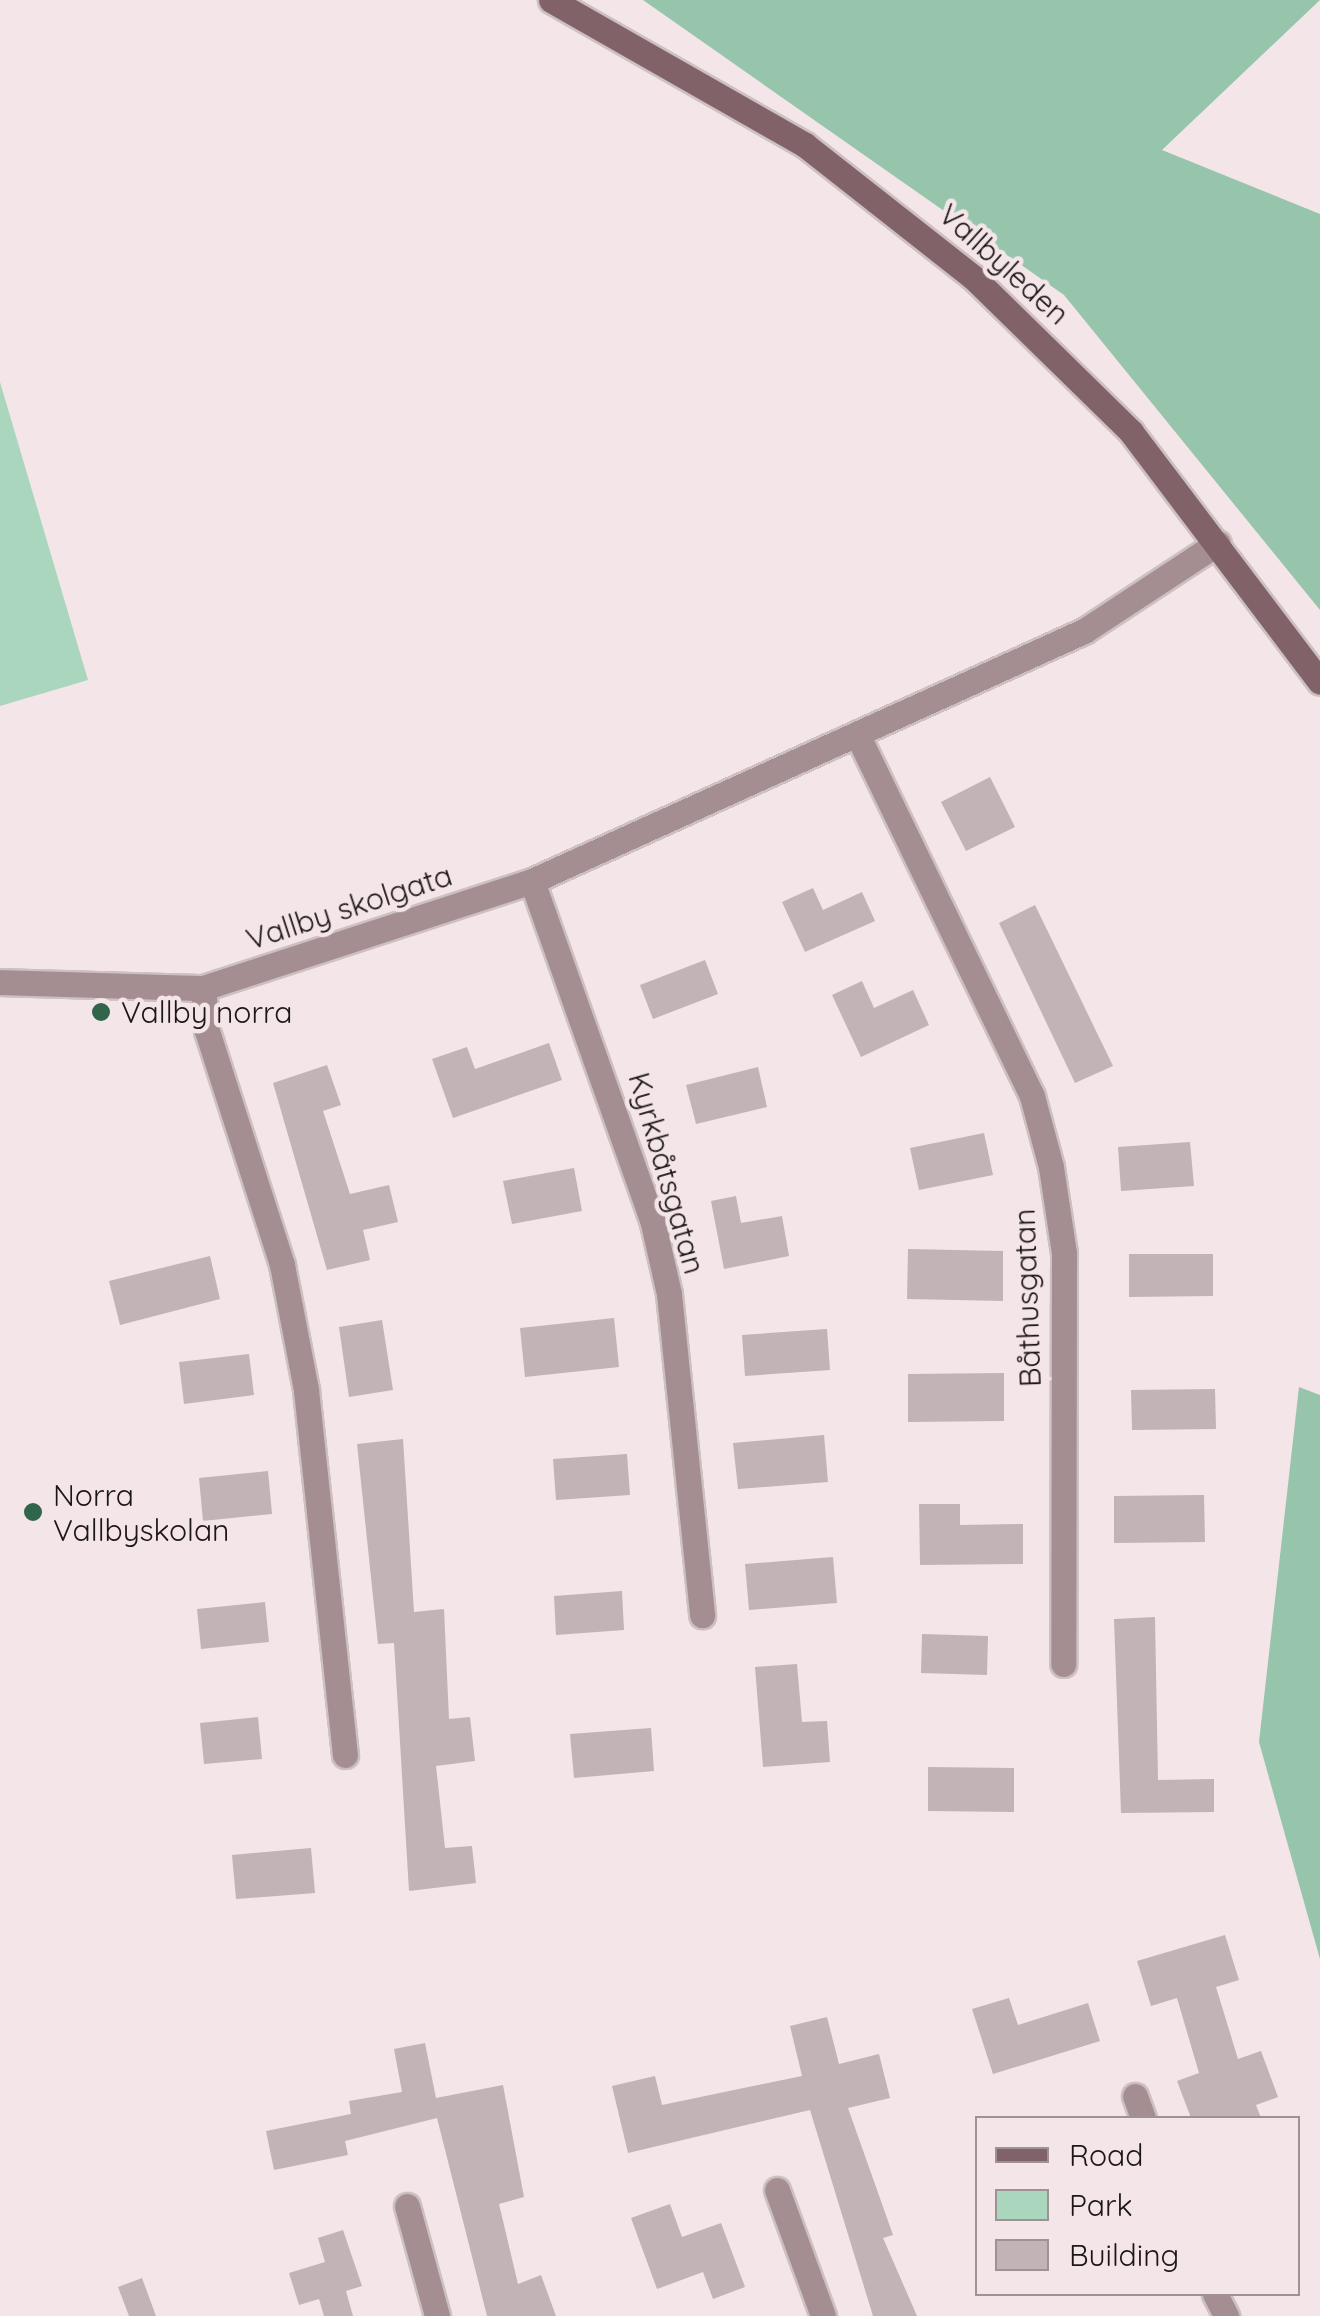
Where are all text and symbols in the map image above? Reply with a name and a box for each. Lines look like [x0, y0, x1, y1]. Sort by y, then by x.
street label: Vallbyleden [931, 196, 1077, 332]
street label: Vallby skolgata [242, 857, 456, 957]
place label: Vallby norra [121, 994, 292, 1030]
marker: Vallby norra [90, 1001, 112, 1023]
street label: Kyrkbåtsgatan [621, 1068, 713, 1278]
street label: Båthusgatan [1006, 1208, 1048, 1388]
place label: Norra Vallbyskolan [53, 1477, 229, 1548]
marker: Norra Vallbyskolan [22, 1501, 44, 1523]
legend [975, 2116, 1300, 2296]
text: Road [1069, 2136, 1143, 2174]
text: Park [1069, 2186, 1133, 2224]
text: Building [1069, 2236, 1179, 2274]

